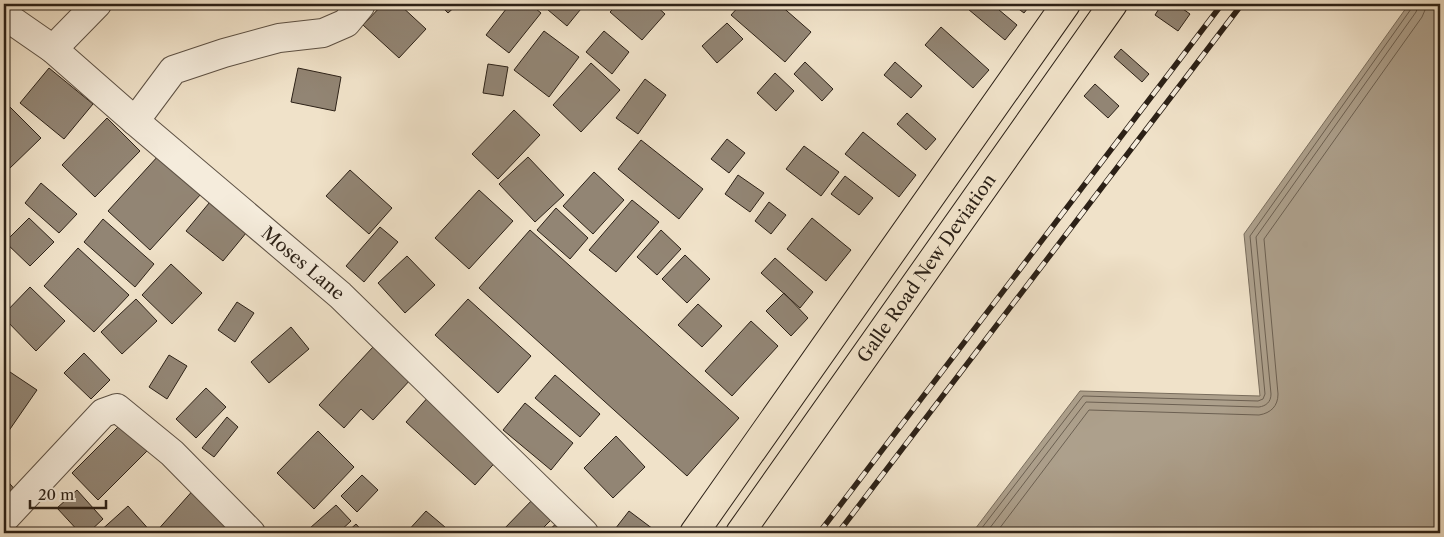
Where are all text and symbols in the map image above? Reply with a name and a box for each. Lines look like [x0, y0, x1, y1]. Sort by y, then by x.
street label: Galle Road New Deviation [853, 170, 1001, 367]
street label: Moses Lane [257, 222, 349, 305]
scale bar [30, 477, 106, 509]
text: 20 m [38, 485, 74, 504]

